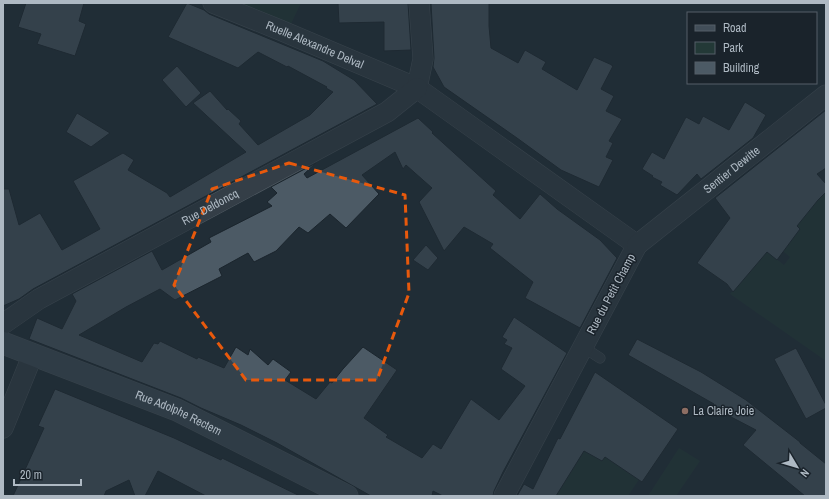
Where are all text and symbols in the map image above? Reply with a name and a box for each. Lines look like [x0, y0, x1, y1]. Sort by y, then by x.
legend [687, 12, 817, 84]
street label: Ruelle Alexandre Delval [264, 17, 366, 72]
text: Road [723, 20, 747, 36]
text: Park [723, 40, 743, 56]
text: Building [723, 60, 760, 76]
street label: Sentier Dewitte [700, 142, 763, 197]
street label: Rue Deldoncq [179, 185, 241, 229]
street label: Rue du Petit Champ [583, 251, 639, 337]
street label: Rue Adolphe Rectem [133, 387, 224, 439]
place label: La Claire Joie [693, 403, 754, 419]
marker: La Claire Joie [680, 406, 690, 416]
north arrow [777, 447, 817, 487]
scale bar [14, 461, 81, 487]
text: N [797, 466, 812, 480]
text: 20 m [20, 467, 42, 483]

